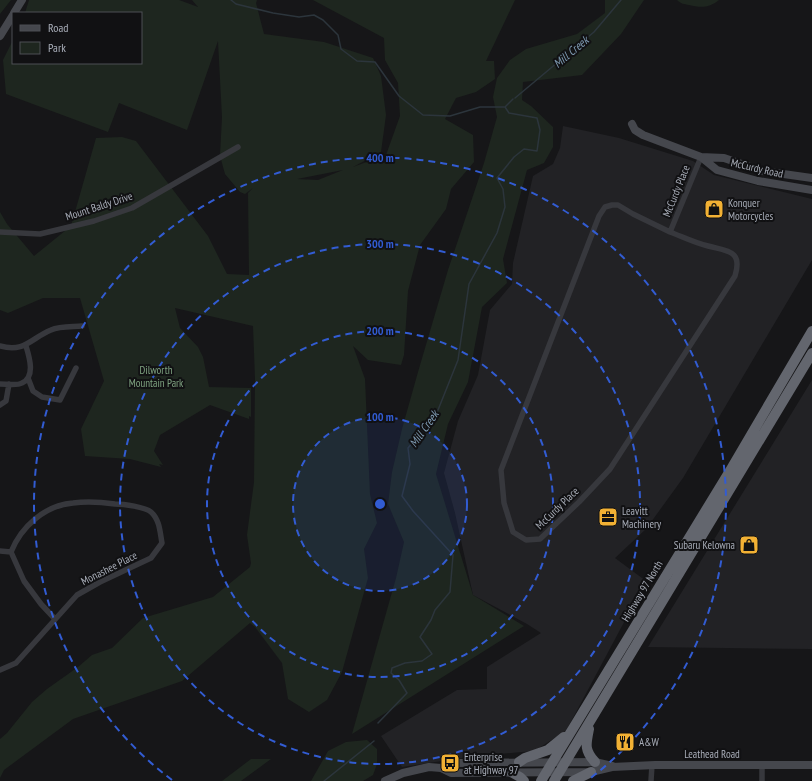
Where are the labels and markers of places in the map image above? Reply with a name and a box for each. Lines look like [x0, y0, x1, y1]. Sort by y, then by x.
place label: Konquer Motorcycles [728, 196, 773, 223]
shop icon: Konquer Motorcycles [703, 198, 725, 220]
centre of rings [373, 497, 387, 511]
place label: Leavitt Machinery [622, 504, 662, 531]
office icon: Leavitt Machinery [597, 506, 619, 528]
shop icon: Subaru Kelowna [738, 534, 760, 556]
place label: Subaru Kelowna [674, 538, 735, 552]
restaurant icon: A&W [614, 731, 636, 753]
place label: A&W [639, 735, 659, 749]
place label: Enterprise at Highway 97 [464, 750, 519, 777]
bus stop icon: Enterprise at Highway 97 [439, 752, 461, 774]

